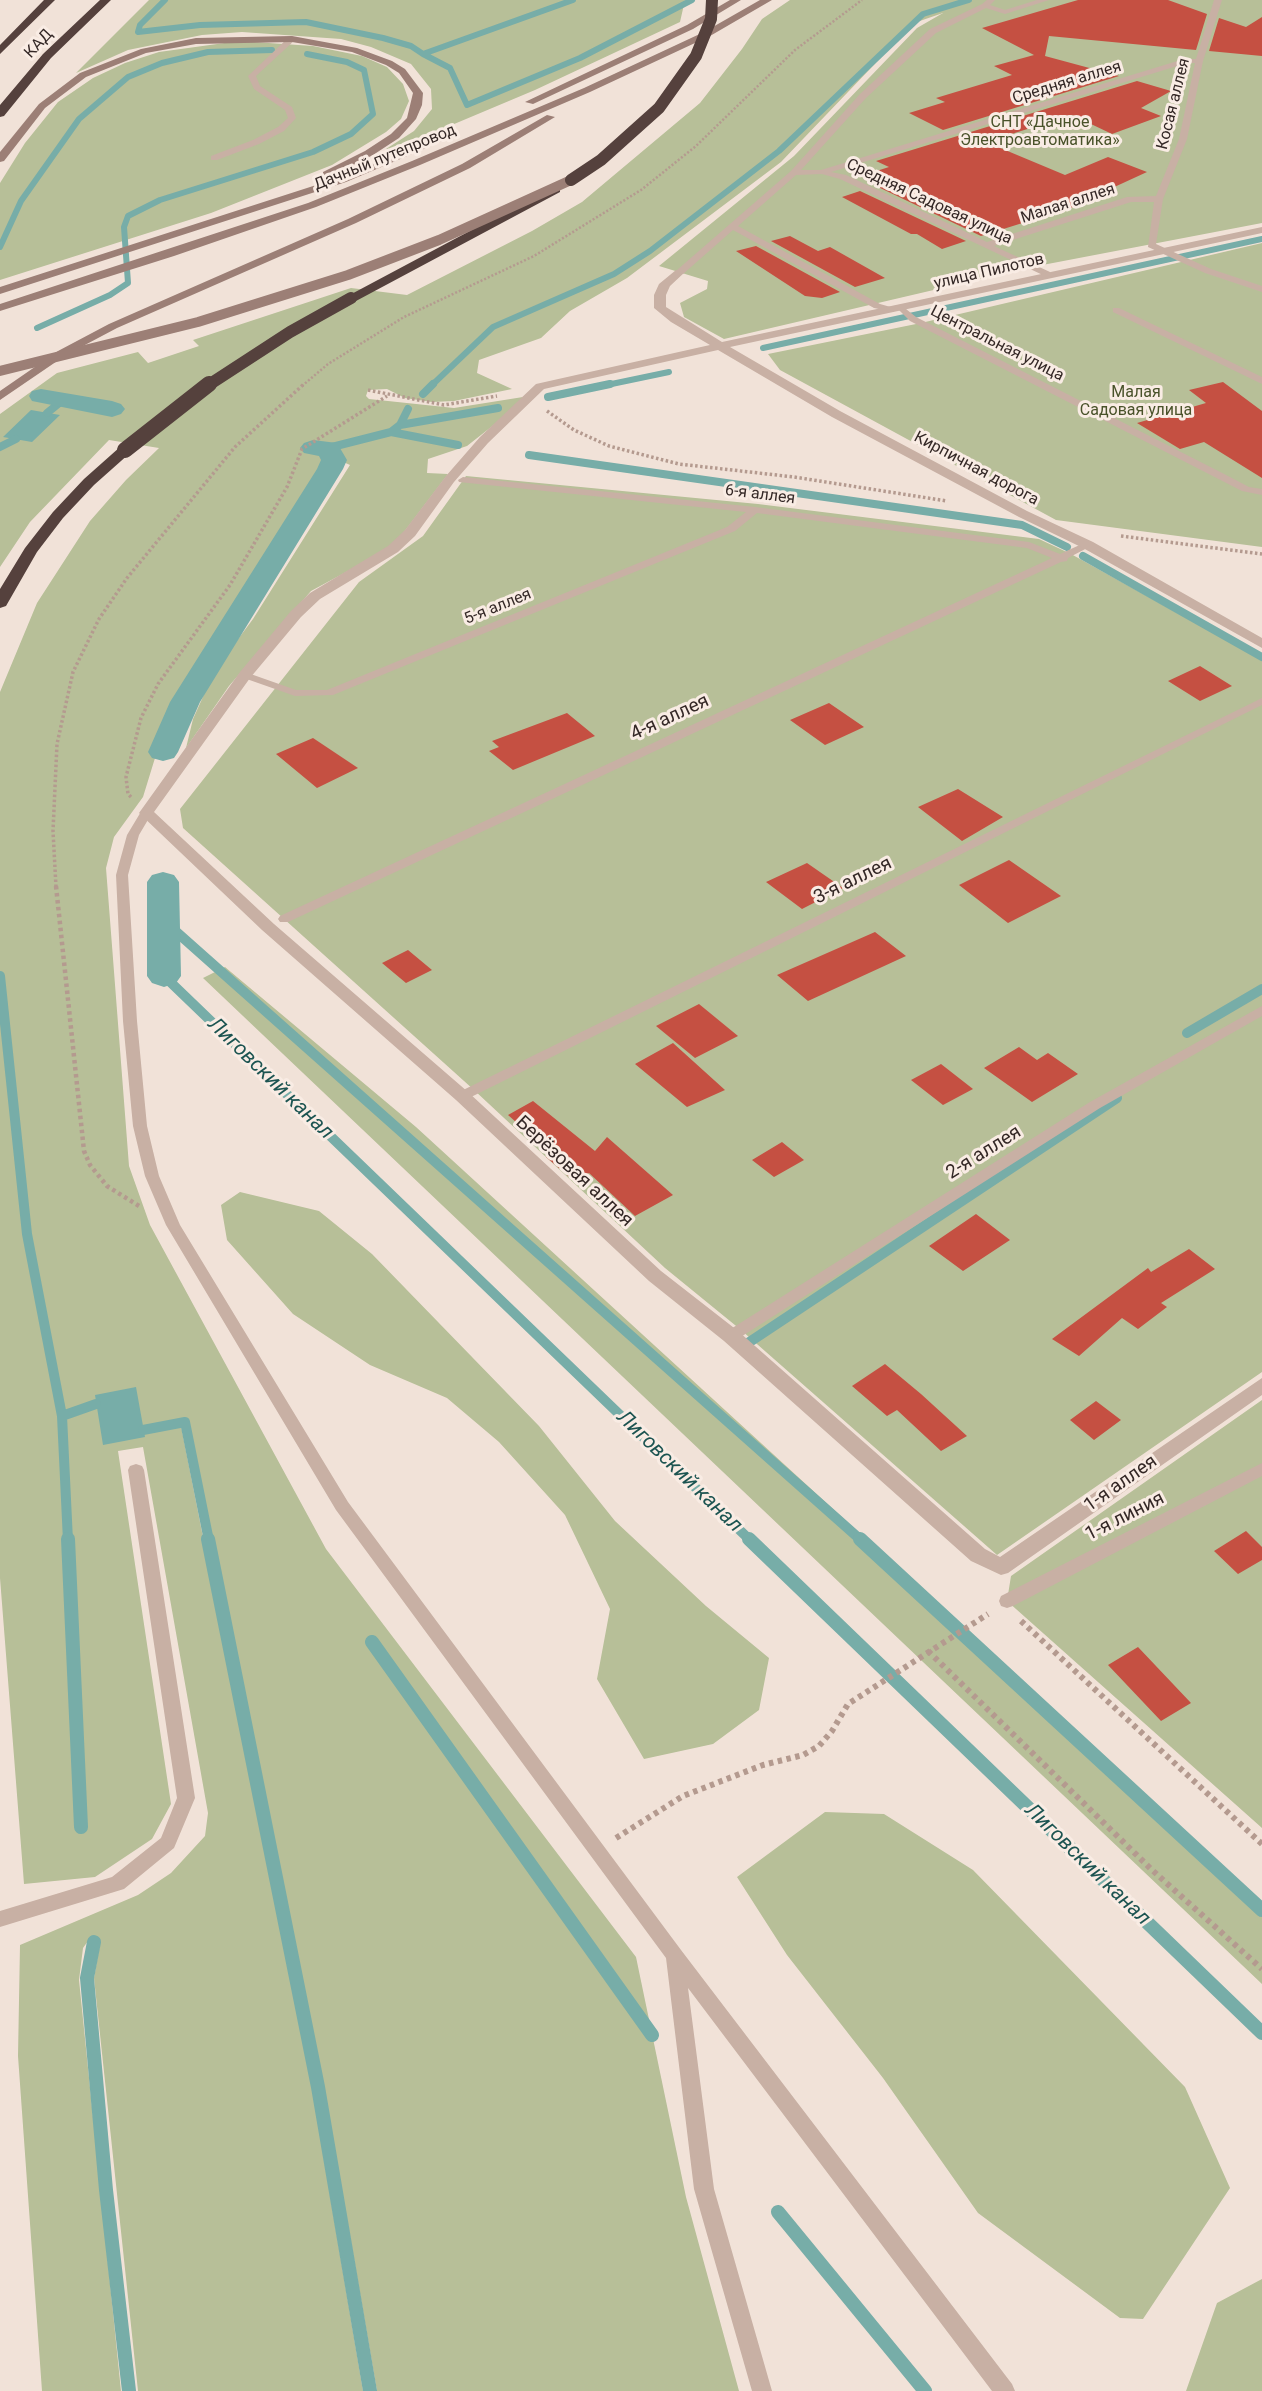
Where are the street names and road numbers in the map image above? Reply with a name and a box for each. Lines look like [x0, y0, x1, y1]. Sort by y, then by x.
street label: КАД [21, 25, 57, 63]
street label: Косая аллея [1153, 56, 1195, 152]
street label: Средняя аллея [1010, 57, 1124, 109]
street label: Дачный путепровод [311, 121, 459, 195]
street label: Средняя Садовая улица [843, 155, 1015, 249]
street label: Малая аллея [1019, 180, 1117, 228]
street label: улица Пилотов [932, 250, 1046, 294]
street label: Центральная улица [927, 302, 1067, 386]
street label: Кирпичная дорога [910, 428, 1042, 510]
street label: 6-я аллея [724, 481, 796, 509]
street label: 5-я аллея [462, 585, 534, 629]
street label: 4-я аллея [627, 690, 713, 746]
street label: 3-я аллея [810, 852, 896, 910]
street label: Берёзовая аллея [510, 1112, 638, 1232]
street label: 2-я аллея [942, 1121, 1026, 1185]
street label: 1-я аллея [1080, 1451, 1162, 1517]
street label: 1-я линия [1082, 1487, 1168, 1547]

